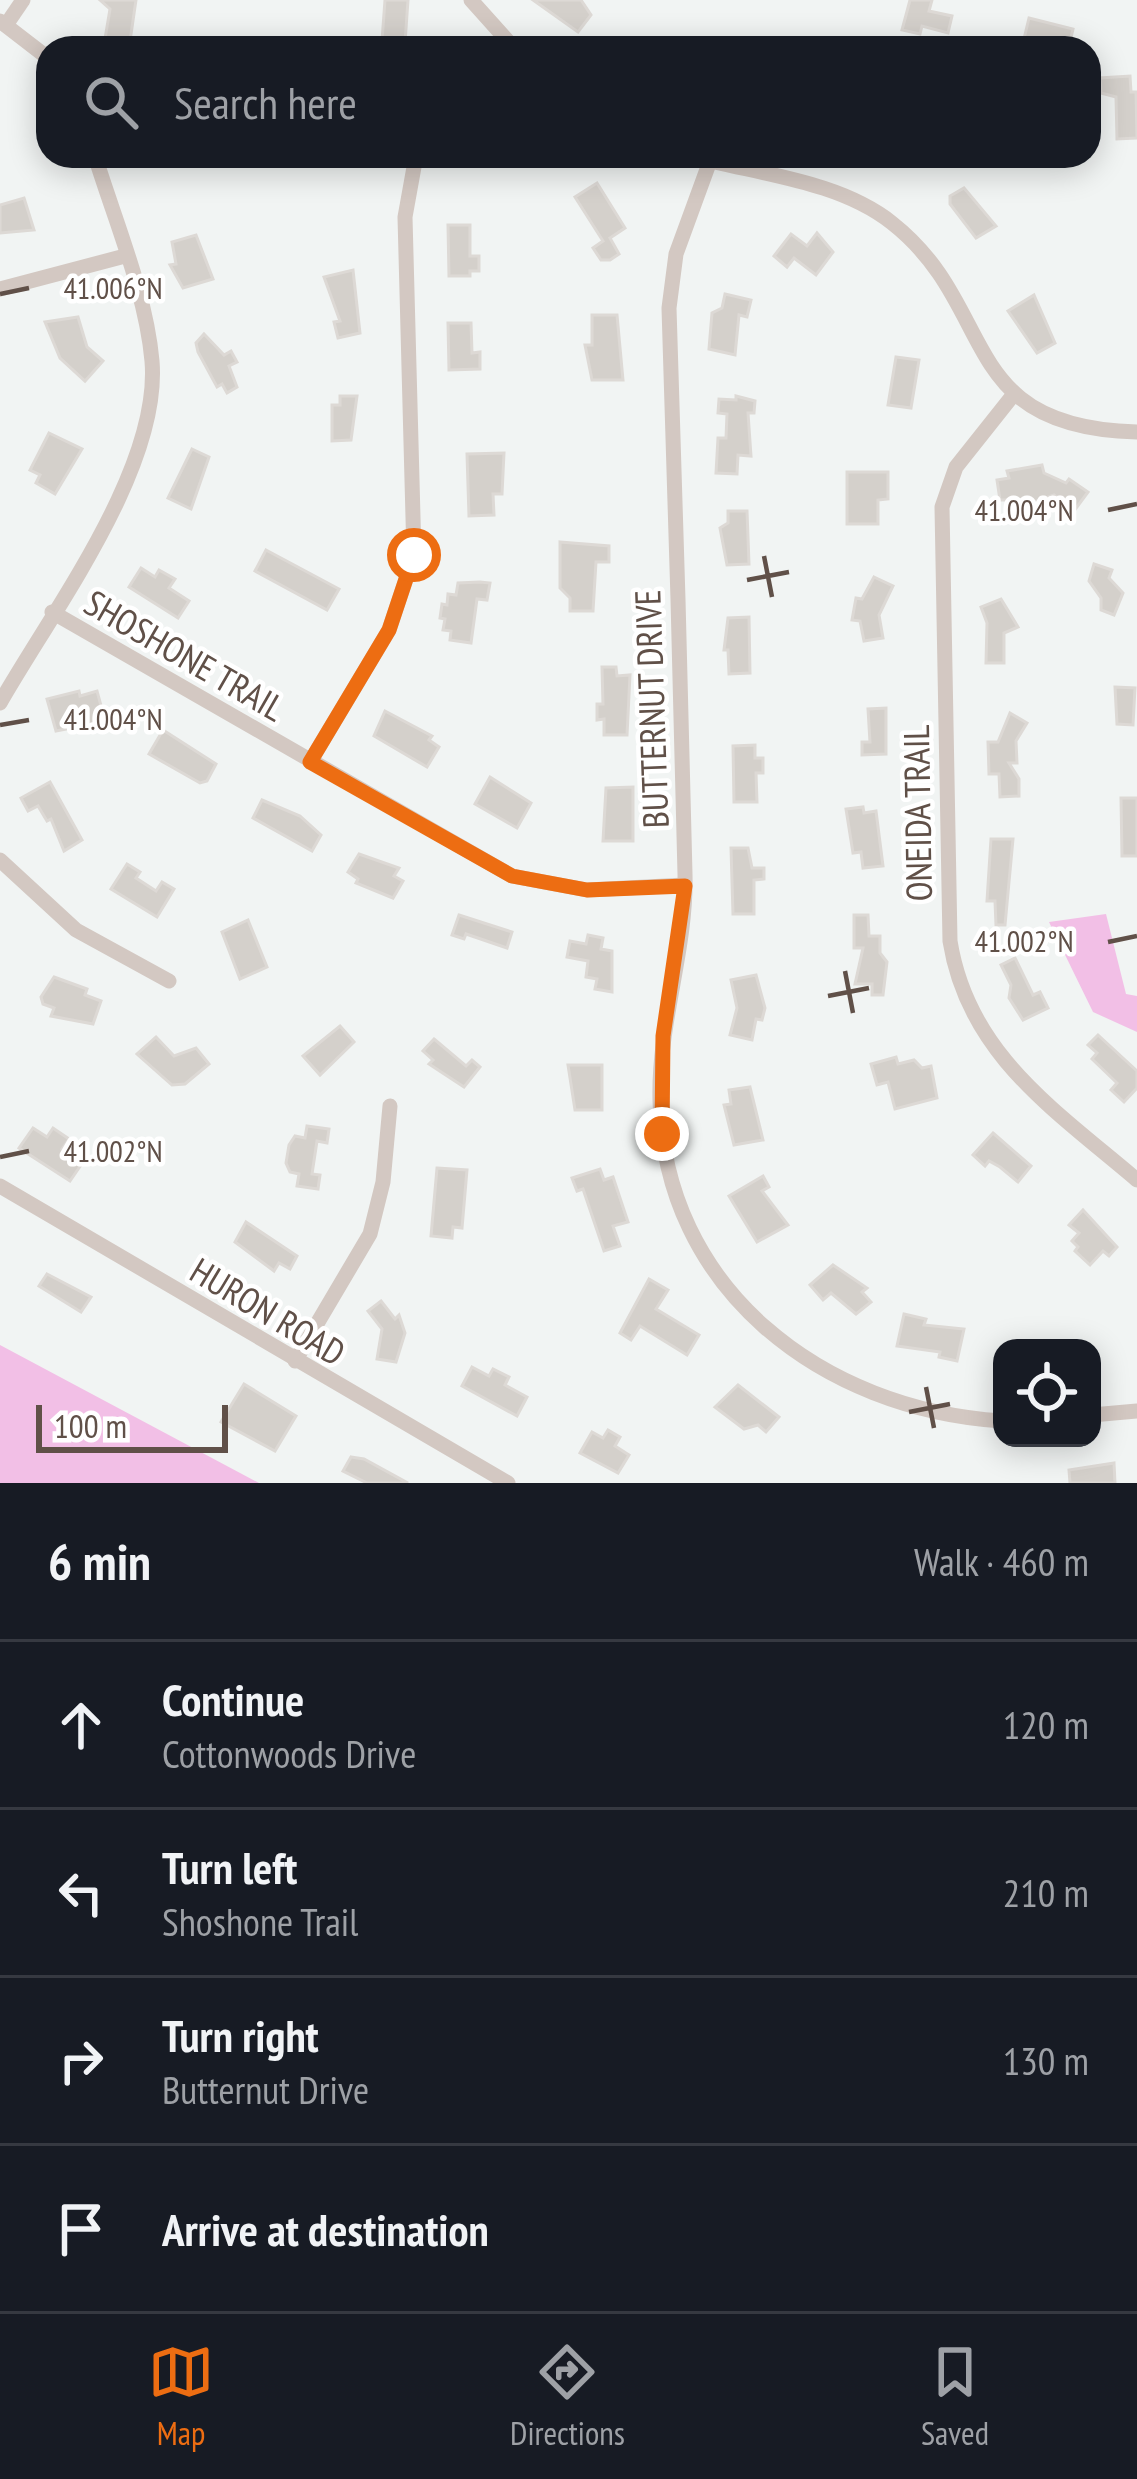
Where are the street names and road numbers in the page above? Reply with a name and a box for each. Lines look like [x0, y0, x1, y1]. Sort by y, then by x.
street label: SHOSHONE TRAIL [77, 579, 294, 731]
street label: BUTTERNUT DRIVE [623, 589, 679, 829]
street label: ONEIDA TRAIL [892, 724, 942, 902]
street label: HURON ROAD [182, 1246, 354, 1376]

